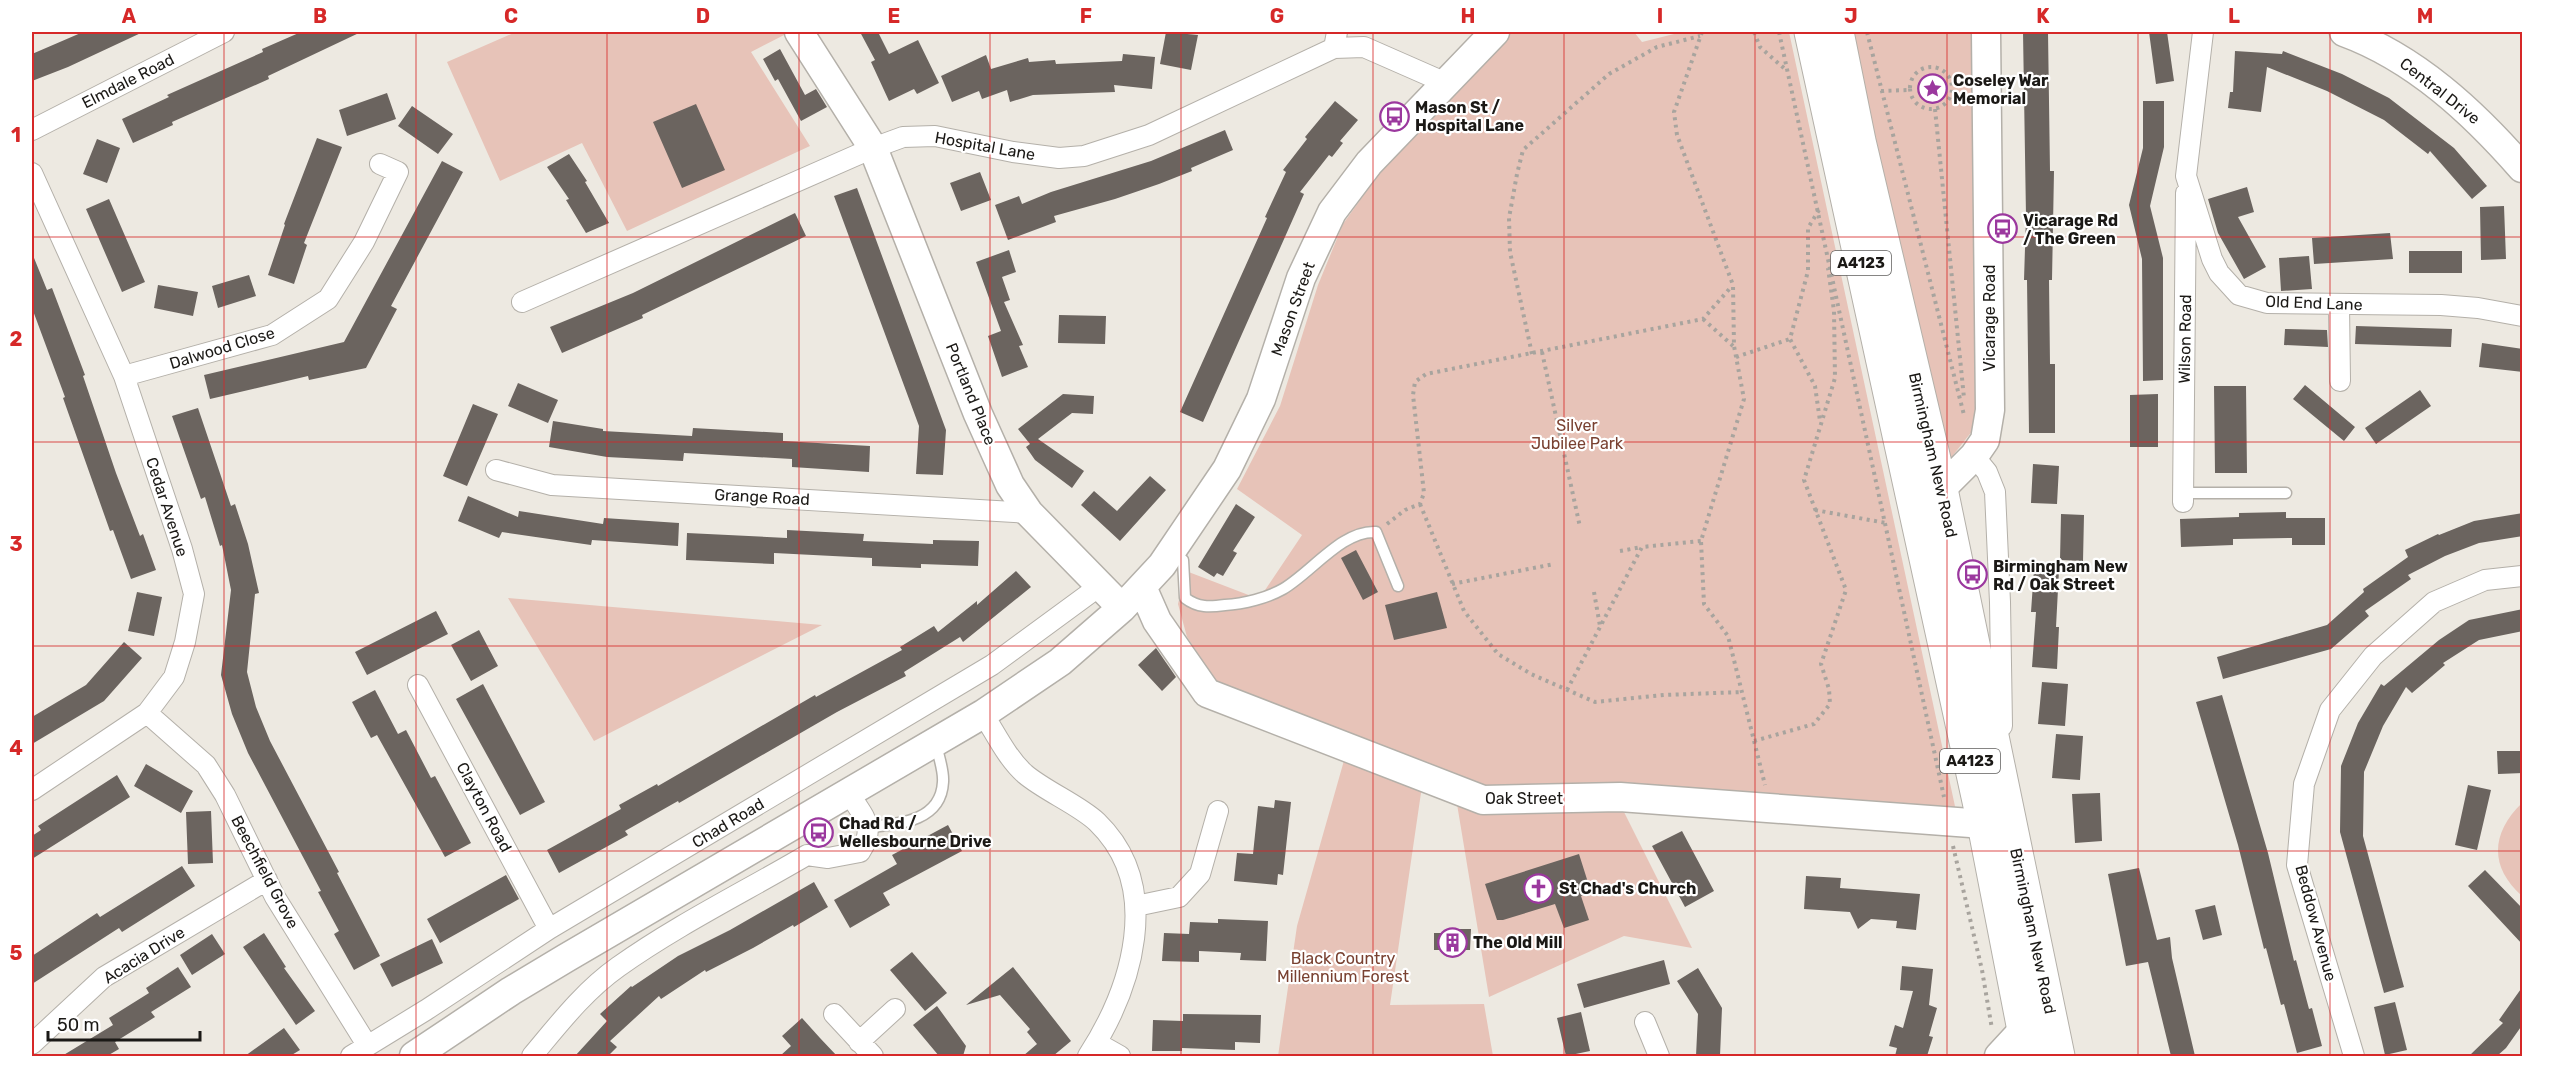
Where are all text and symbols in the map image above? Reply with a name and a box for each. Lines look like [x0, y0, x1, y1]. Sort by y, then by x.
text: A [122, 4, 137, 28]
text: B [313, 4, 327, 28]
text: C [504, 4, 518, 28]
text: D [696, 4, 710, 28]
text: E [888, 4, 900, 28]
text: F [1080, 4, 1092, 28]
text: G [1270, 4, 1284, 28]
text: H [1461, 4, 1475, 28]
text: I [1657, 4, 1663, 28]
text: J [1844, 4, 1858, 28]
text: K [2036, 4, 2050, 28]
text: L [2228, 4, 2240, 28]
text: M [2417, 4, 2433, 28]
street label: Elmdale Road [79, 50, 177, 112]
street label: Central Drive [2396, 54, 2484, 128]
place label: Coseley War Memorial [1953, 71, 2049, 108]
place icon: Coseley War Memorial [1916, 73, 1948, 105]
place label: Mason St / Hospital Lane [1415, 98, 1524, 135]
bus stop icon: Mason St / Hospital Lane [1378, 100, 1410, 132]
text: 1 [11, 123, 21, 147]
street label: Hospital Lane [933, 128, 1037, 164]
place label: Vicarage Rd / The Green [2023, 211, 2118, 248]
bus stop icon: Vicarage Rd / The Green [1986, 213, 2018, 245]
road number: A4123 [1831, 251, 1891, 275]
street label: Mason Street [1267, 259, 1319, 359]
street label: Vicarage Road [1980, 264, 1999, 372]
street label: Old End Lane [2265, 292, 2363, 314]
street label: Wilson Road [2175, 294, 2195, 384]
street label: Dalwood Close [167, 323, 277, 373]
text: 2 [10, 327, 23, 351]
street label: Portland Place [942, 340, 1000, 448]
street label: Birmingham New Road [1905, 371, 1961, 539]
park label: Silver Jubilee Park [1531, 416, 1624, 453]
street label: Cedar Avenue [142, 455, 192, 559]
street label: Grange Road [714, 485, 810, 509]
text: 3 [9, 532, 23, 556]
place label: Birmingham New Rd / Oak Street [1993, 557, 2128, 594]
bus stop icon: Birmingham New Rd / Oak Street [1956, 559, 1988, 591]
text: 4 [9, 736, 23, 760]
road number: A4123 [1940, 749, 2000, 773]
street label: Clayton Road [452, 759, 516, 855]
street label: Oak Street [1485, 789, 1563, 808]
street label: Chad Road [689, 794, 767, 852]
street label: Beechfield Grove [227, 812, 303, 932]
place label: Chad Rd / Wellesbourne Drive [839, 814, 992, 851]
bus stop icon: Chad Rd / Wellesbourne Drive [802, 816, 834, 848]
street label: Birmingham New Road [2006, 846, 2060, 1016]
street label: Beddow Avenue [2291, 863, 2341, 983]
church icon: St Chad's Church [1522, 872, 1554, 904]
place label: St Chad's Church [1559, 879, 1696, 898]
street label: Acacia Drive [100, 922, 188, 987]
building icon: The Old Mill [1436, 926, 1468, 958]
place label: The Old Mill [1473, 933, 1563, 952]
text: 5 [10, 941, 23, 965]
park label: Black Country Millennium Forest [1277, 949, 1409, 986]
scale bar [48, 1004, 200, 1042]
text: 50 m [57, 1014, 100, 1036]

